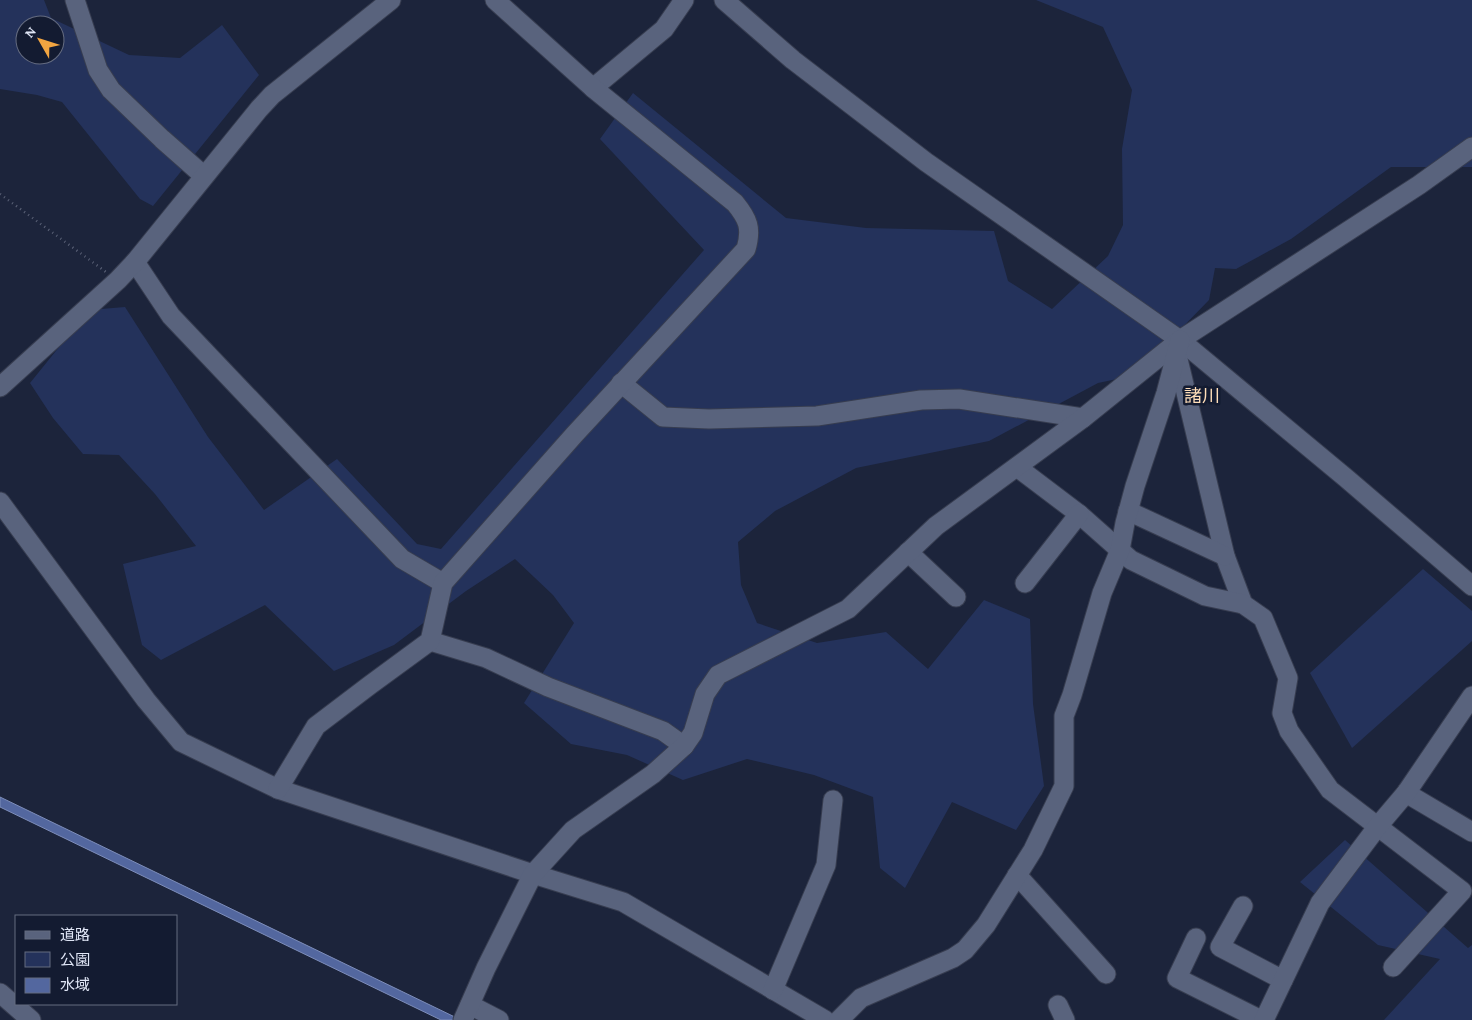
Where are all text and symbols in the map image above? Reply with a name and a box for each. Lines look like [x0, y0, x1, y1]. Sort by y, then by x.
north arrow [15, 15, 65, 65]
text: N [21, 23, 39, 41]
district label: 諸川 [1184, 386, 1220, 406]
legend [15, 915, 178, 1005]
text: 道路 [60, 927, 90, 943]
text: 公園 [60, 952, 90, 968]
text: 水域 [60, 977, 90, 993]

